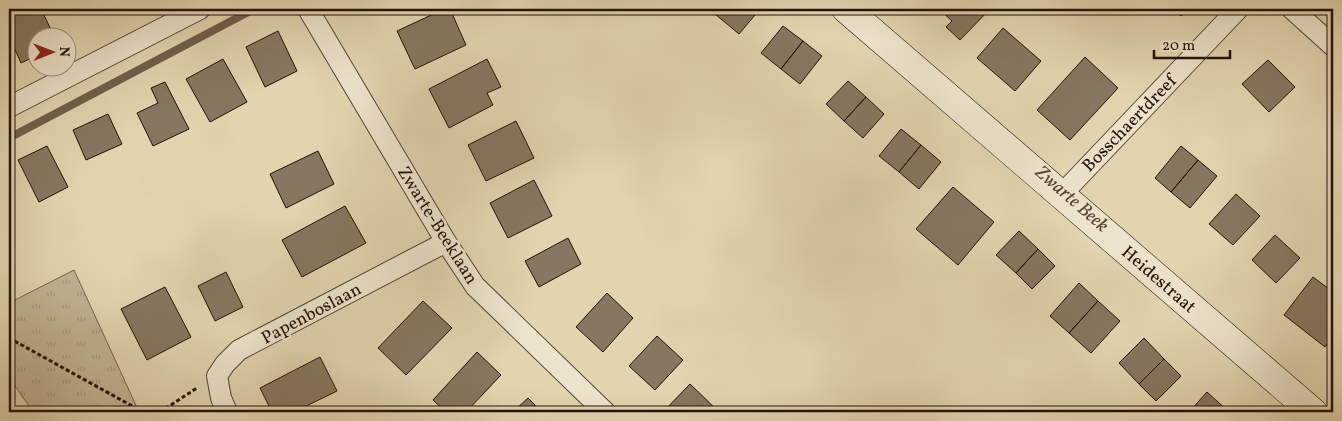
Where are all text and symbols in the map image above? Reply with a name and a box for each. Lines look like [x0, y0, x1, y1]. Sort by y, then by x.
north arrow [28, 28, 78, 78]
scale bar [1154, 28, 1231, 60]
text: 20 m [1162, 36, 1195, 57]
text: N [54, 47, 73, 57]
street label: Bosschaertdreef [1077, 68, 1184, 178]
water label: Zwarte Beek [1029, 160, 1114, 239]
street label: Zwarte-Beeklaan [390, 162, 483, 290]
street label: Heidestraat [1115, 241, 1201, 320]
street label: Papenboslaan [257, 277, 366, 351]

